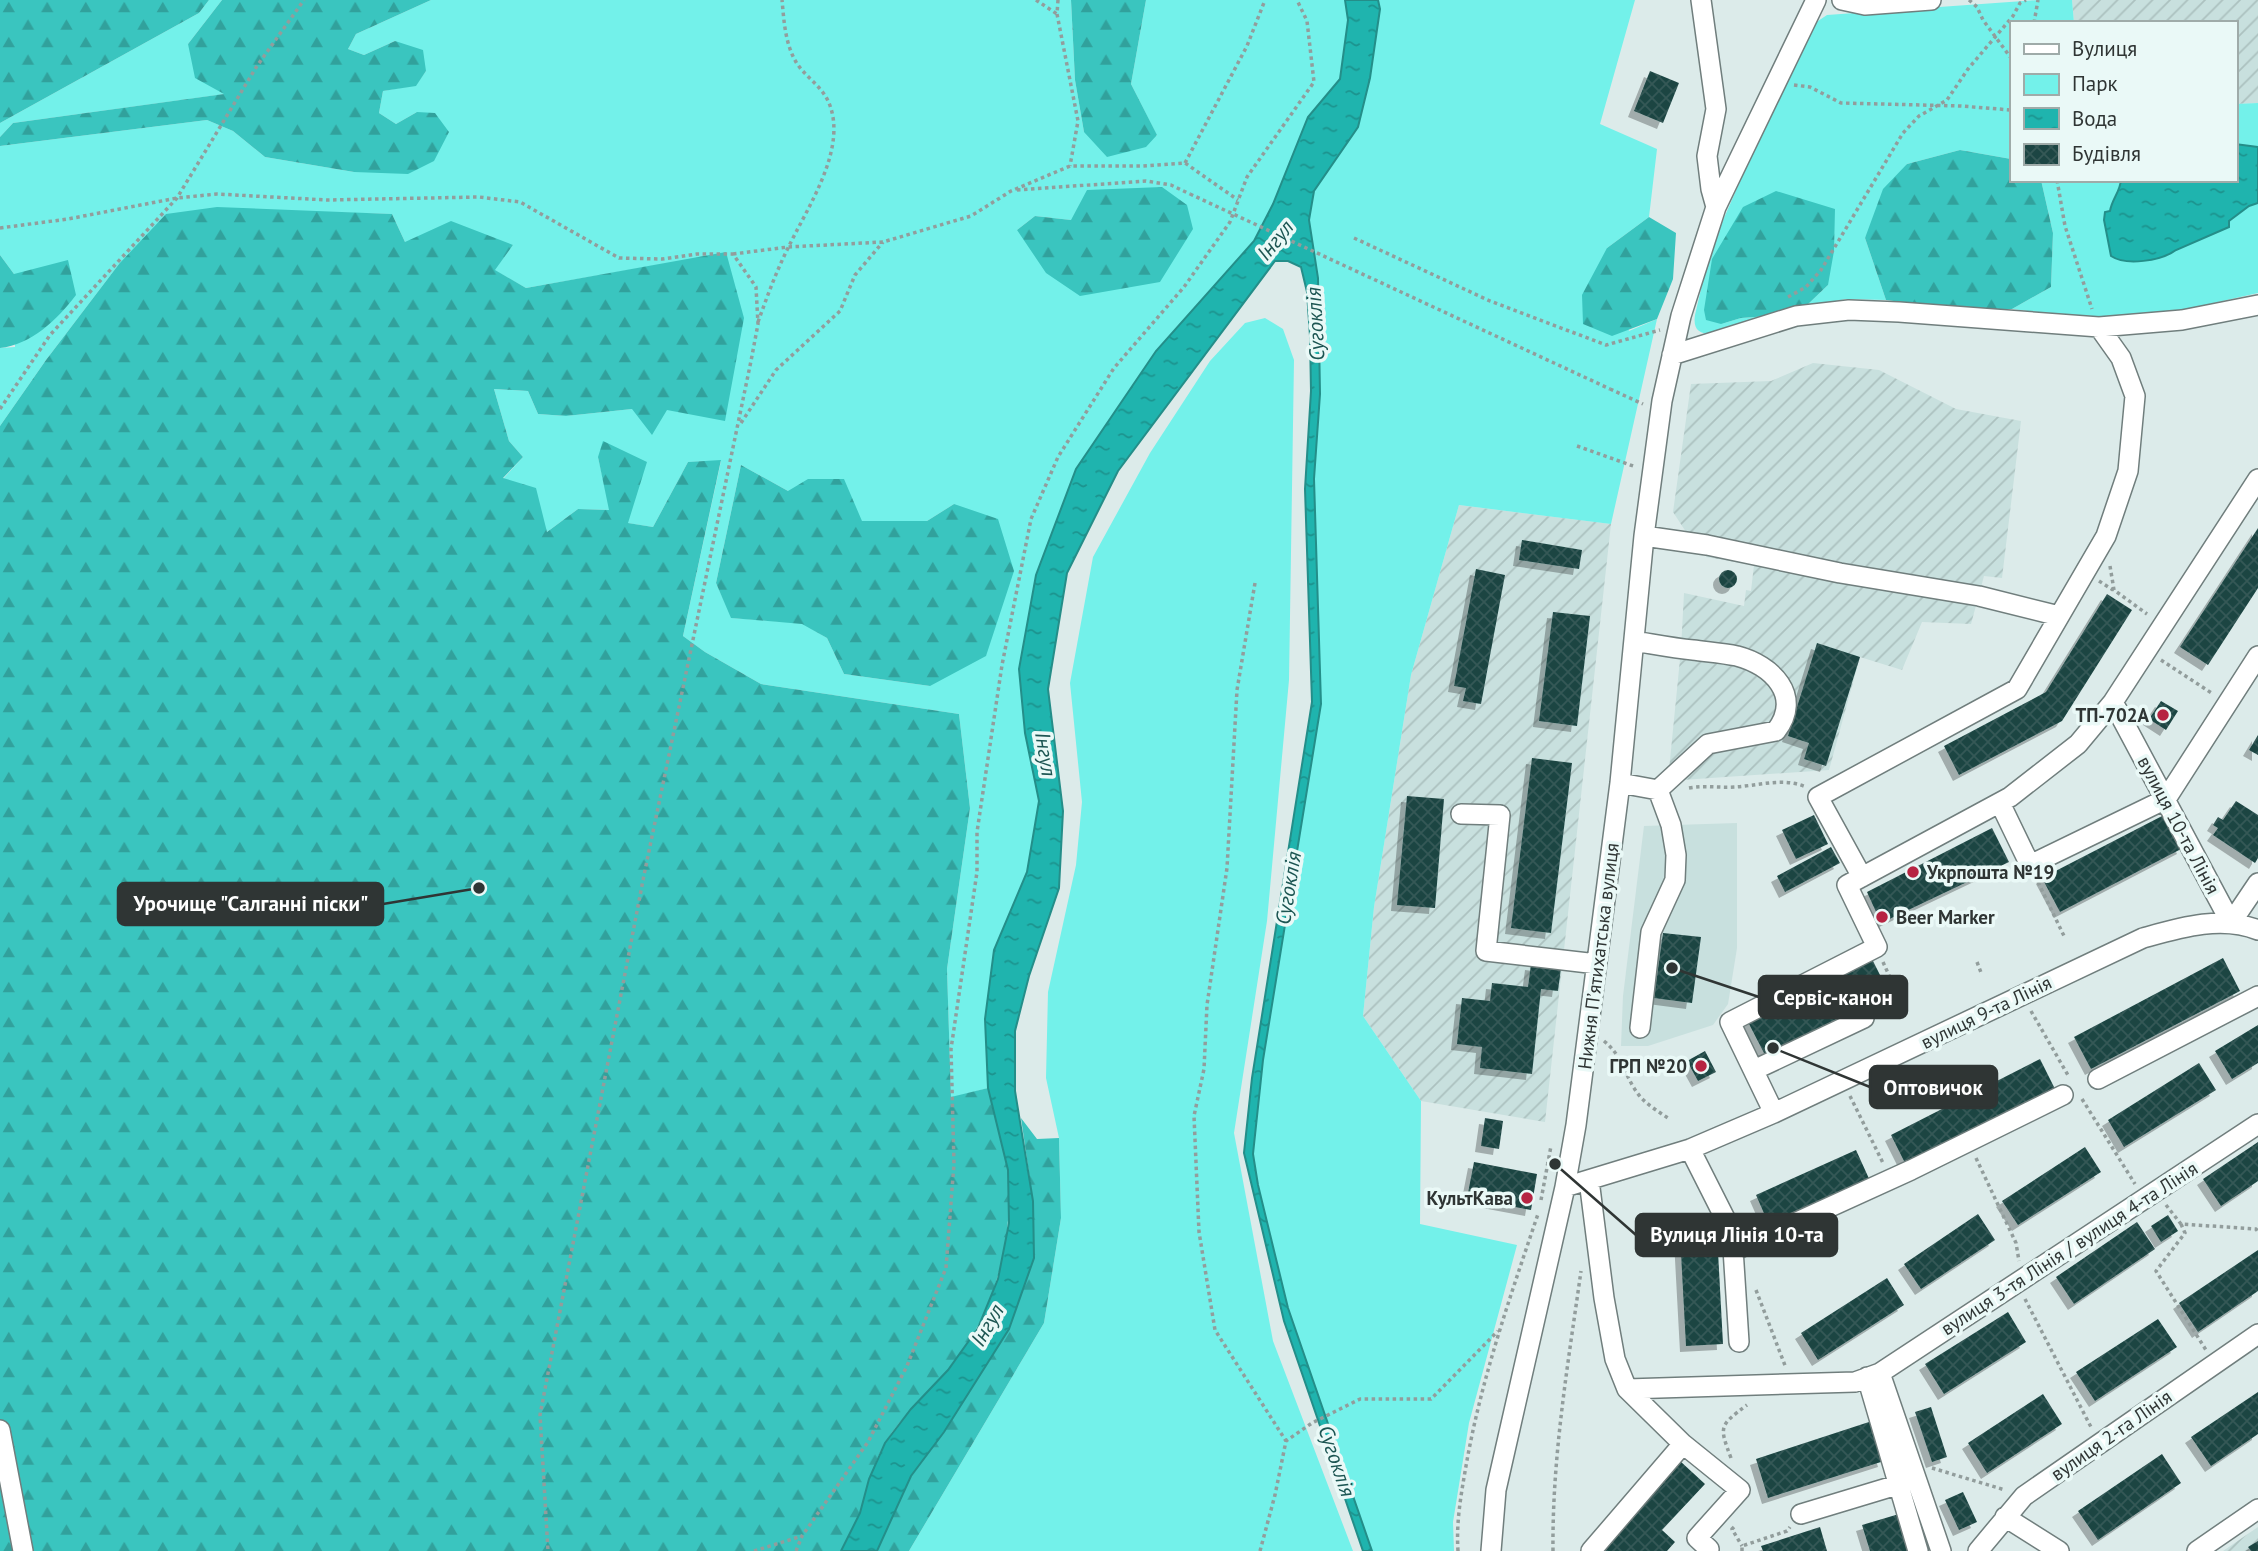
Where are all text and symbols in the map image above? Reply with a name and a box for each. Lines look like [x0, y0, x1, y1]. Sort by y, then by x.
legend [2010, 21, 2237, 182]
text: Вулиця [2072, 35, 2137, 62]
text: Парк [2072, 70, 2118, 97]
text: Вода [2072, 105, 2117, 132]
text: Будівля [2072, 140, 2141, 167]
water label: Інгул [1251, 214, 1299, 266]
water label: Сугоклія [1300, 286, 1330, 362]
place label: ТП-702А [2075, 703, 2149, 727]
marker: ТП-702А [2155, 707, 2171, 723]
water label: Інгул [1029, 730, 1063, 778]
street label: вулиця 10-та Лінія [2133, 752, 2225, 898]
street label: Нижня Пʼятихатська вулиця [1572, 841, 1624, 1071]
water label: Сугоклія [1269, 849, 1307, 927]
place label: Укрпошта №19 [1926, 860, 2054, 884]
marker: Укрпошта №19 [1905, 864, 1921, 880]
callout: Урочище "Салганні піски" [118, 883, 383, 925]
text: Урочище "Салганні піски" [133, 890, 368, 917]
place label: Beer Marker [1896, 905, 1995, 929]
marker: Beer Marker [1874, 909, 1890, 925]
street label: вулиця 9-та Лінія [1917, 970, 2055, 1054]
callout: Сервіс-канон [1759, 976, 1907, 1018]
text: Сервіс-канон [1773, 984, 1893, 1011]
place label: ГРП №20 [1609, 1054, 1687, 1078]
marker: ГРП №20 [1693, 1058, 1709, 1074]
callout: Оптовичок [1870, 1066, 1997, 1108]
text: Оптовичок [1883, 1074, 1983, 1101]
street label: вулиця 3-тя Лінія / вулиця 4-та Лінія [1936, 1156, 2202, 1340]
place label: КультКава [1426, 1186, 1513, 1210]
marker: КультКава [1519, 1190, 1535, 1206]
callout: Вулиця Лінія 10-та [1636, 1214, 1837, 1256]
text: Вулиця Лінія 10-та [1650, 1221, 1824, 1248]
water label: Інгул [964, 1299, 1010, 1351]
street label: вулиця 2-га Лінія [2046, 1384, 2176, 1486]
water label: Сугоклія [1312, 1422, 1362, 1500]

